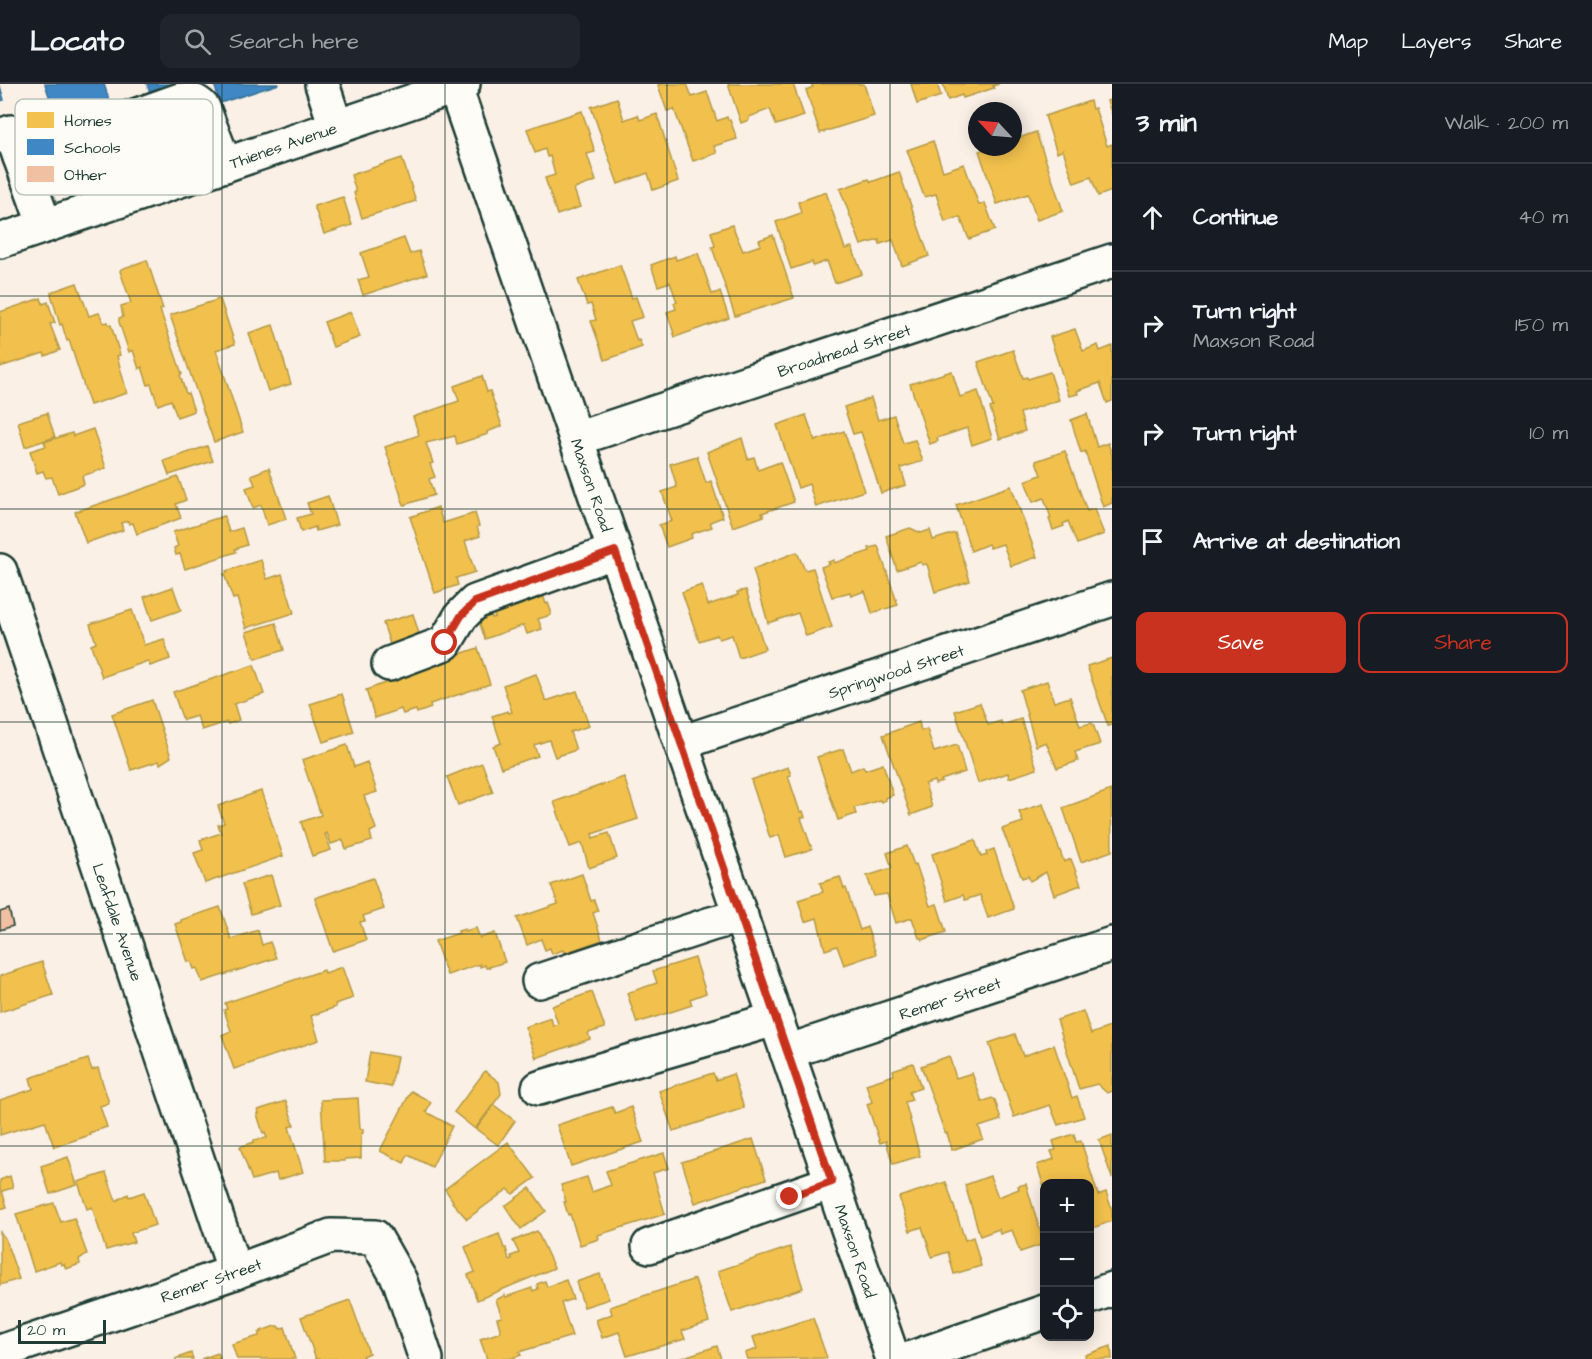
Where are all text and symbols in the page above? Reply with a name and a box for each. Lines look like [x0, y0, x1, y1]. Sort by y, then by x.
search box [160, 14, 580, 68]
text: Locato [30, 22, 124, 61]
icon: search [181, 25, 214, 58]
text: Search here [229, 26, 359, 57]
text: Map [1328, 27, 1368, 56]
text: Layers [1401, 27, 1471, 56]
text: Share [1504, 27, 1562, 56]
legend [15, 99, 213, 195]
north arrow [968, 102, 1022, 156]
text: 3 min [1136, 105, 1197, 141]
text: Walk · 200 m [1445, 109, 1568, 137]
text: Homes [64, 110, 112, 132]
street label: Thienes Avenue [227, 117, 340, 175]
text: Schools [64, 137, 121, 159]
text: Other [64, 164, 107, 186]
icon: ahead [1136, 201, 1169, 234]
text: Continue [1193, 202, 1278, 233]
text: 40 m [1518, 203, 1568, 231]
text: Turn right [1193, 296, 1296, 327]
icon: right [1136, 309, 1169, 342]
text: 150 m [1515, 311, 1568, 339]
street label: Broadmead Street [775, 319, 914, 383]
text: Maxson Road [1193, 327, 1314, 355]
icon: right [1136, 417, 1169, 450]
text: Turn right [1193, 418, 1296, 449]
text: 10 m [1529, 419, 1568, 447]
street label: Maxson Road [565, 436, 617, 535]
icon: arrive [1136, 525, 1169, 558]
text: Arrive at destination [1193, 526, 1400, 557]
button: Save [1136, 612, 1346, 673]
button: Share [1358, 612, 1568, 673]
route start [431, 629, 457, 655]
street label: Springwood Street [826, 639, 968, 705]
street label: Leafdale Avenue [87, 860, 148, 985]
street label: Remer Street [897, 972, 1005, 1026]
map controls [1040, 1179, 1094, 1341]
button: + [1040, 1179, 1094, 1233]
route end [776, 1183, 802, 1209]
street label: Maxson Road [829, 1202, 881, 1301]
button: − [1040, 1233, 1094, 1287]
street label: Remer Street [158, 1253, 265, 1309]
button: locate [1040, 1287, 1094, 1341]
scale bar [18, 1317, 106, 1344]
text: 20 m [27, 1319, 65, 1341]

